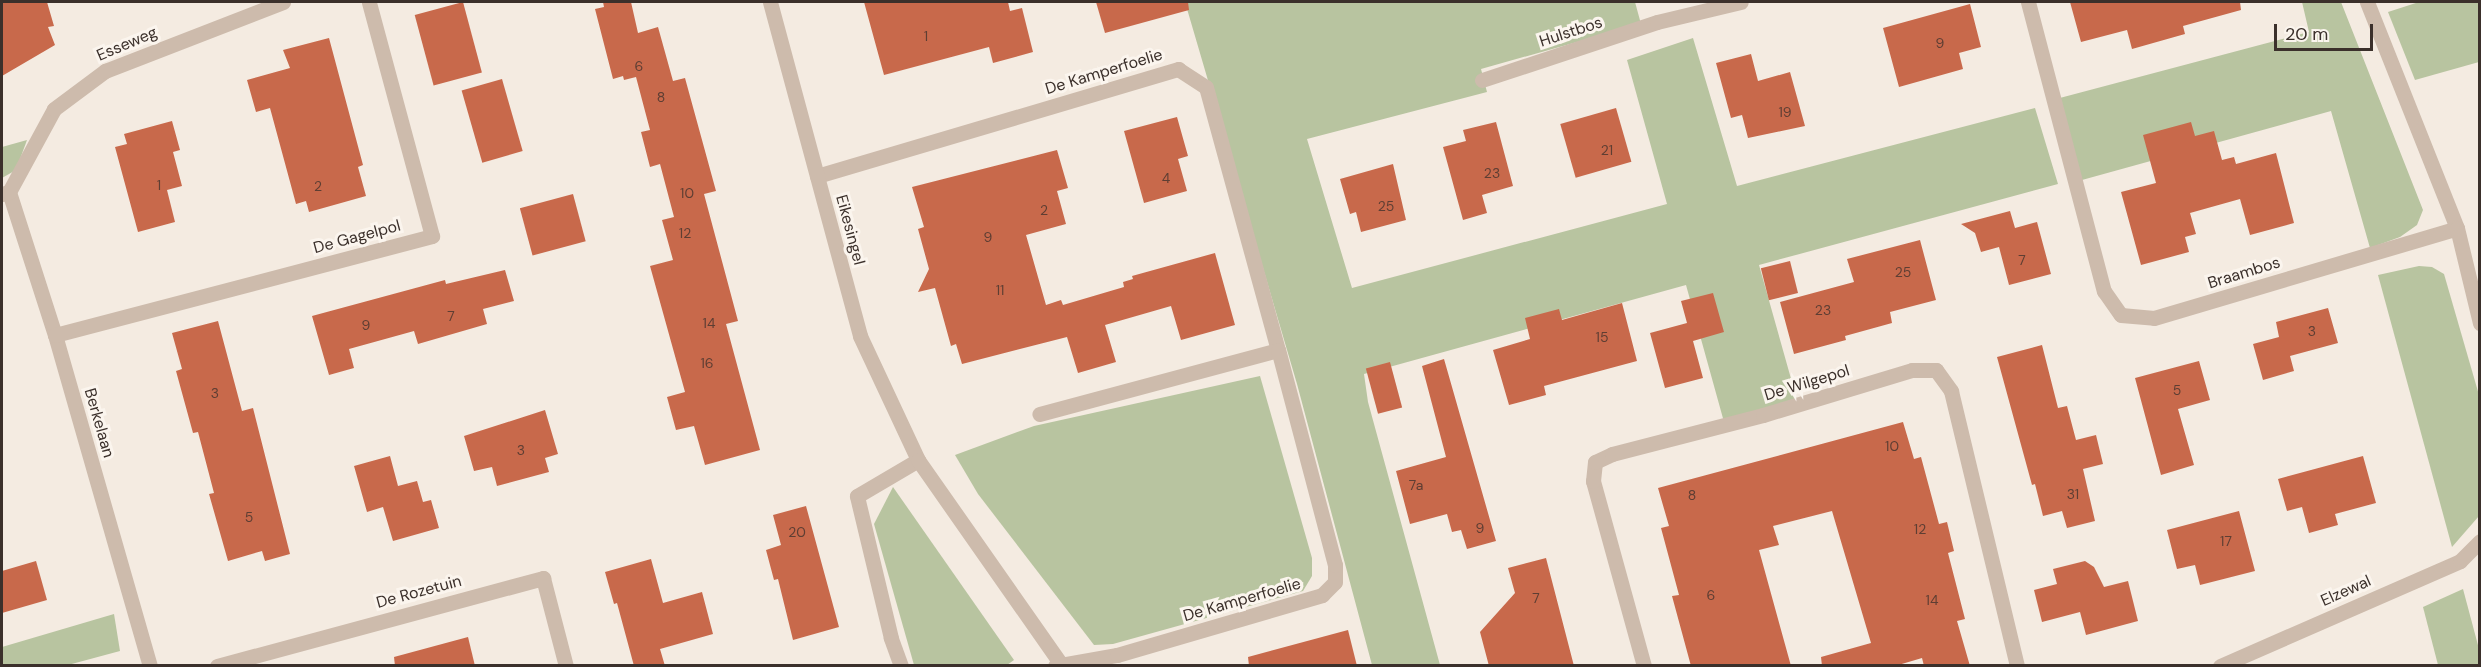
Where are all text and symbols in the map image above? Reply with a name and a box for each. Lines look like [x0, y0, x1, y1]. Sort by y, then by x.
scale bar [2277, 12, 2376, 50]
street label: Hulstbos [1537, 13, 1605, 51]
text: 20 m [2285, 22, 2328, 46]
street label: Esseweg [94, 23, 160, 65]
house number: 1 [924, 28, 928, 44]
house number: 9 [1936, 35, 1944, 51]
street label: De Kamperfoelie [1043, 45, 1165, 99]
house number: 6 [635, 58, 643, 74]
house number: 8 [657, 89, 665, 105]
house number: 19 [1778, 104, 1792, 120]
house number: 21 [1601, 142, 1613, 158]
house number: 23 [1484, 165, 1500, 181]
house number: 4 [1162, 170, 1170, 186]
house number: 1 [157, 177, 161, 193]
house number: 2 [314, 178, 322, 194]
house number: 10 [680, 185, 694, 201]
street label: Eikesingel [831, 193, 869, 267]
house number: 25 [1378, 198, 1394, 214]
house number: 2 [1040, 202, 1048, 218]
street label: De Gagelpol [311, 216, 403, 258]
house number: 12 [679, 225, 691, 241]
house number: 9 [984, 229, 992, 245]
house number: 7 [2018, 252, 2026, 268]
street label: Braambos [2205, 253, 2283, 293]
house number: 25 [1895, 264, 1911, 280]
house number: 11 [996, 282, 1004, 298]
house number: 23 [1815, 302, 1831, 318]
house number: 7 [447, 308, 455, 324]
house number: 14 [703, 315, 715, 331]
house number: 9 [362, 317, 370, 333]
house number: 3 [2308, 323, 2316, 339]
house number: 15 [1596, 329, 1608, 345]
house number: 16 [700, 355, 714, 371]
street label: De Wilgepol [1762, 361, 1852, 405]
house number: 5 [2173, 382, 2181, 398]
house number: 3 [211, 385, 219, 401]
street label: Berkelaan [80, 386, 118, 460]
house number: 10 [1885, 438, 1899, 454]
house number: 3 [517, 442, 525, 458]
house number: 7a [1409, 477, 1423, 493]
house number: 31 [2067, 486, 2079, 502]
house number: 8 [1688, 487, 1696, 503]
house number: 5 [245, 509, 253, 525]
house number: 9 [1476, 520, 1484, 536]
house number: 12 [1914, 521, 1926, 537]
house number: 20 [788, 524, 806, 540]
house number: 17 [2220, 533, 2232, 549]
street label: De Rozetuin [374, 571, 464, 613]
street label: Elzewal [2318, 571, 2374, 611]
street label: De Kamperfoelie [1181, 574, 1303, 626]
house number: 6 [1707, 587, 1715, 603]
house number: 7 [1532, 590, 1540, 606]
house number: 14 [1926, 592, 1938, 608]

